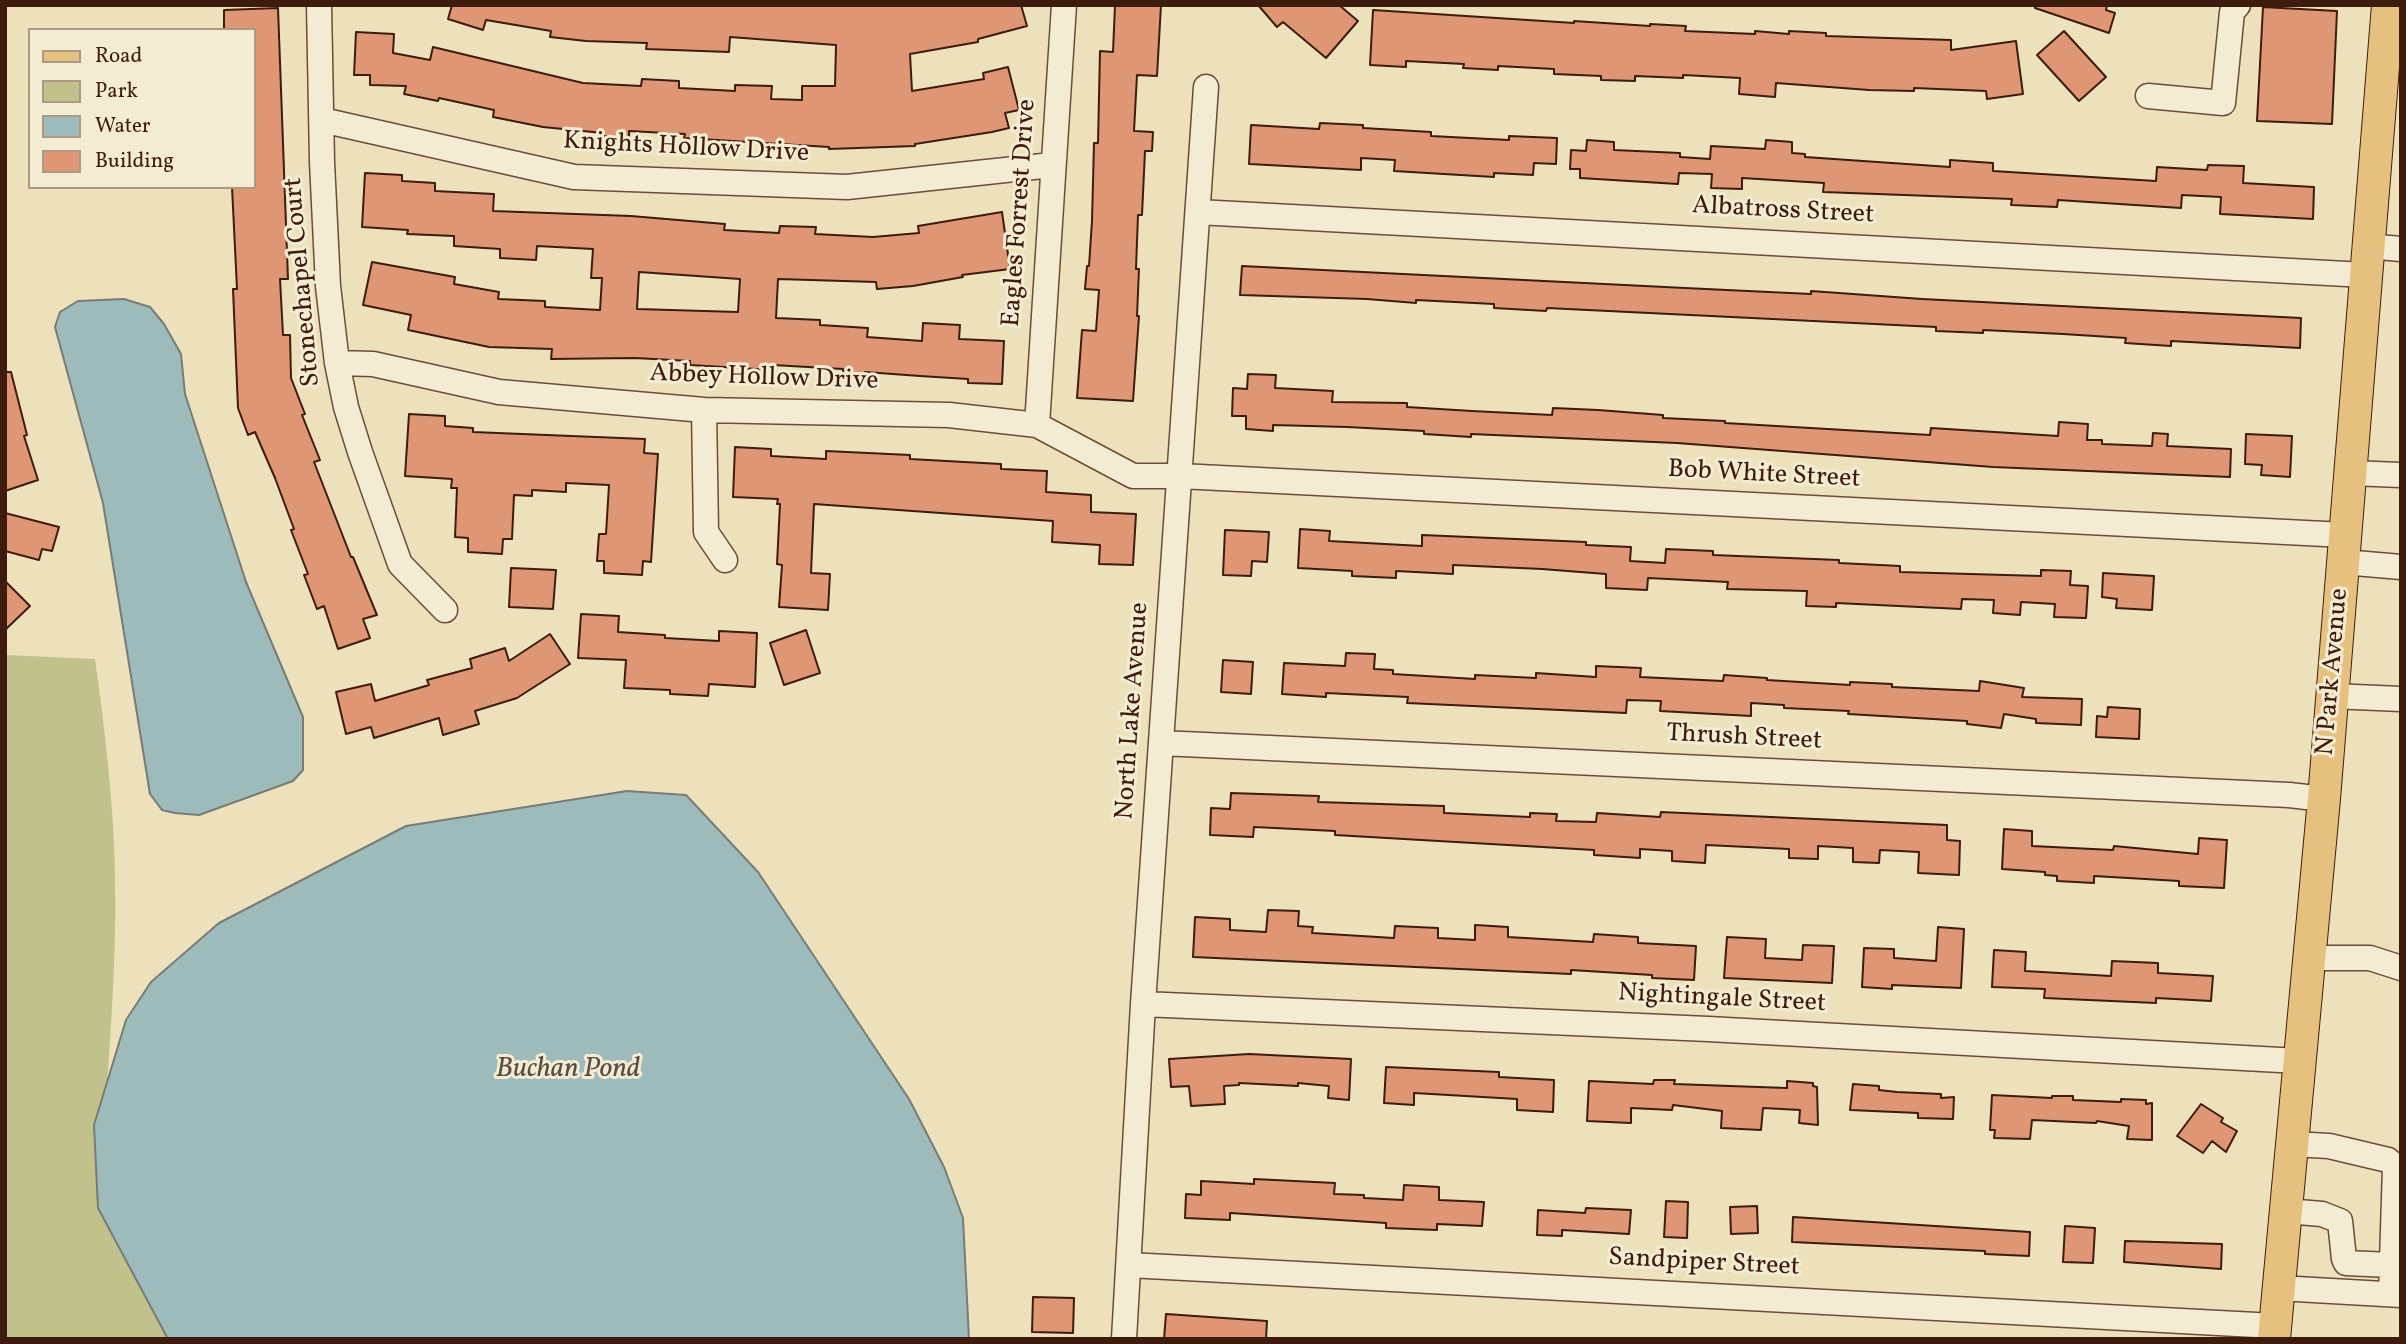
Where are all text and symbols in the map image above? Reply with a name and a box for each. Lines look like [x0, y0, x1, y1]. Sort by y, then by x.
legend [28, 28, 256, 189]
text: Road [95, 42, 142, 71]
text: Park [95, 77, 138, 106]
street label: Eagles Forrest Drive [997, 98, 1045, 328]
text: Water [95, 112, 151, 141]
street label: Knights Hollow Drive [562, 127, 810, 171]
text: Building [95, 147, 174, 176]
street label: Stonechapel Court [279, 176, 329, 388]
street label: Albatross Street [1691, 192, 1875, 232]
street label: Abbey Hollow Drive [649, 359, 879, 399]
street label: Bob White Street [1667, 455, 1861, 497]
street label: N Park Avenue [2311, 587, 2357, 757]
street label: North Lake Avenue [1111, 601, 1157, 821]
street label: Thrush Street [1665, 719, 1823, 759]
street label: Nightingale Street [1617, 979, 1827, 1021]
water label: Buchan Pond [496, 1054, 640, 1088]
street label: Sandpiper Street [1607, 1243, 1801, 1285]

